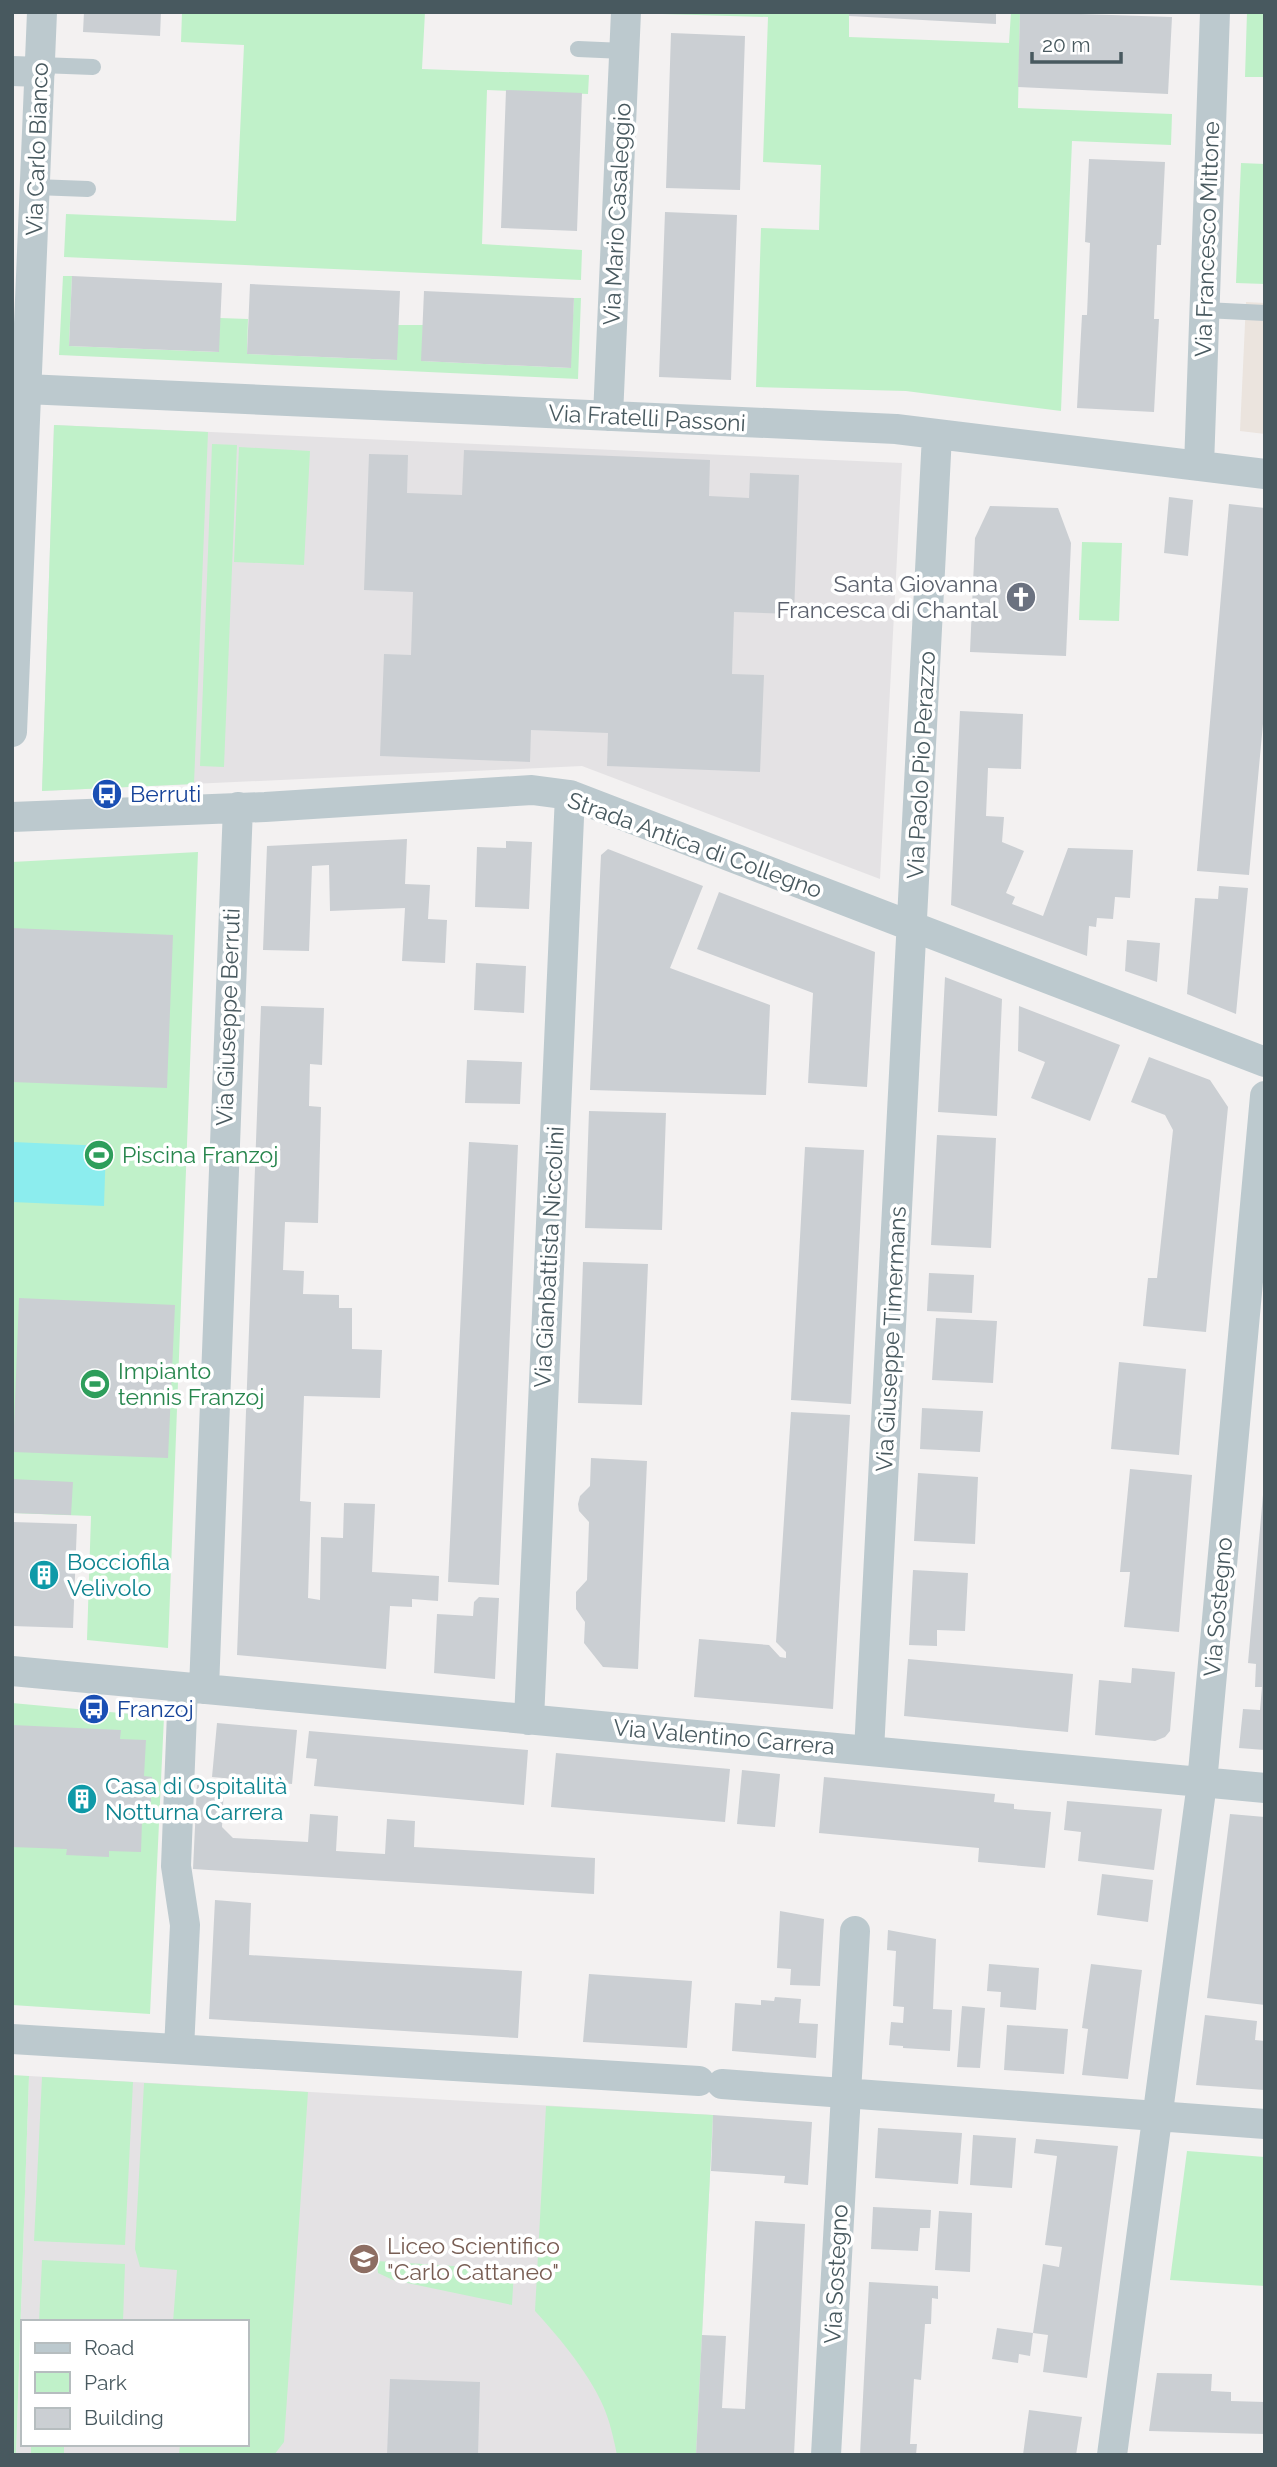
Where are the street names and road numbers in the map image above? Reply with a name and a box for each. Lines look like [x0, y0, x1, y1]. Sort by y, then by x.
street label: Via Carlo Bianco [20, 62, 53, 236]
street label: Via Mario Casaleggio [597, 102, 636, 326]
street label: Via Francesco Mittone [1189, 121, 1224, 357]
street label: Via Fratelli Passoni [548, 399, 746, 436]
street label: Via Paolo Pio Perazzo [901, 650, 940, 880]
street label: Strada Antica di Collegno [564, 786, 826, 903]
street label: Via Giuseppe Berruti [210, 908, 245, 1126]
street label: Via Gianbattista Niccolini [528, 1125, 569, 1388]
street label: Via Giuseppe Timermans [870, 1206, 911, 1472]
street label: Via Sostegno [1198, 1536, 1237, 1678]
street label: Via Valentino Carrera [612, 1713, 836, 1760]
street label: Via Sostegno [818, 2203, 853, 2345]

